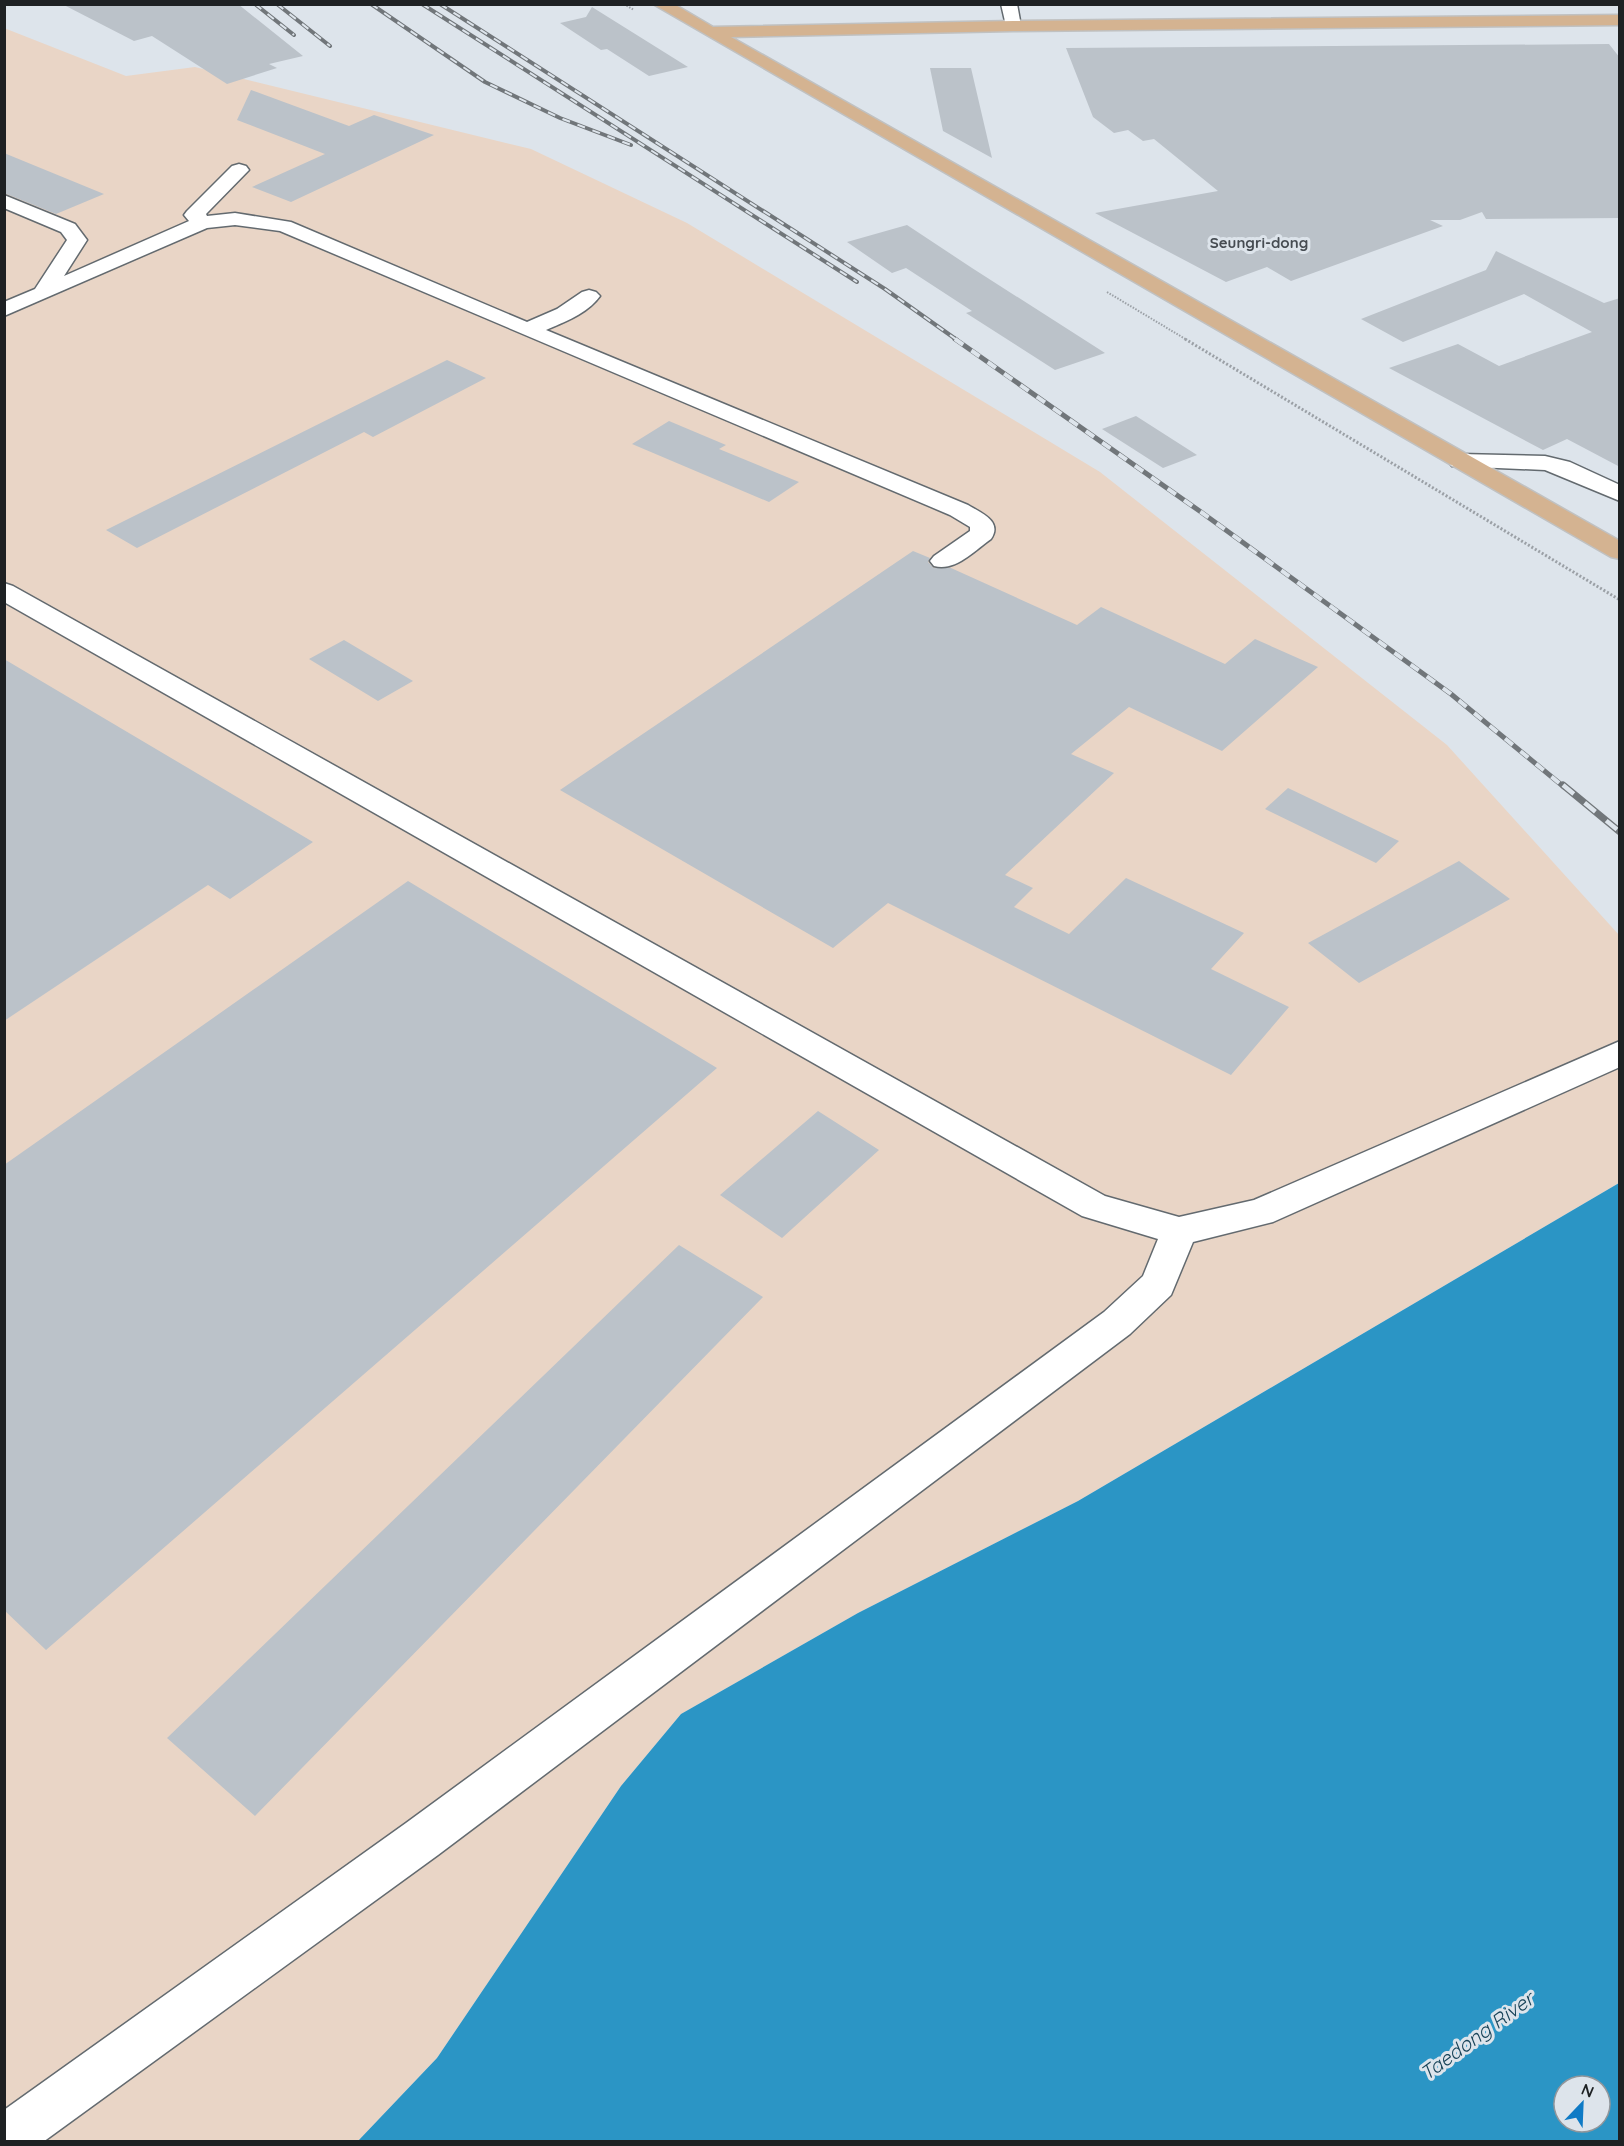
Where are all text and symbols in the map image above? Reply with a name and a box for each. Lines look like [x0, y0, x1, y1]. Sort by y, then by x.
district label: Seungri-dong [1210, 233, 1308, 252]
water label: Taedong River [1415, 1985, 1540, 2085]
north arrow [1552, 2074, 1612, 2134]
text: N [1579, 2079, 1597, 2102]

